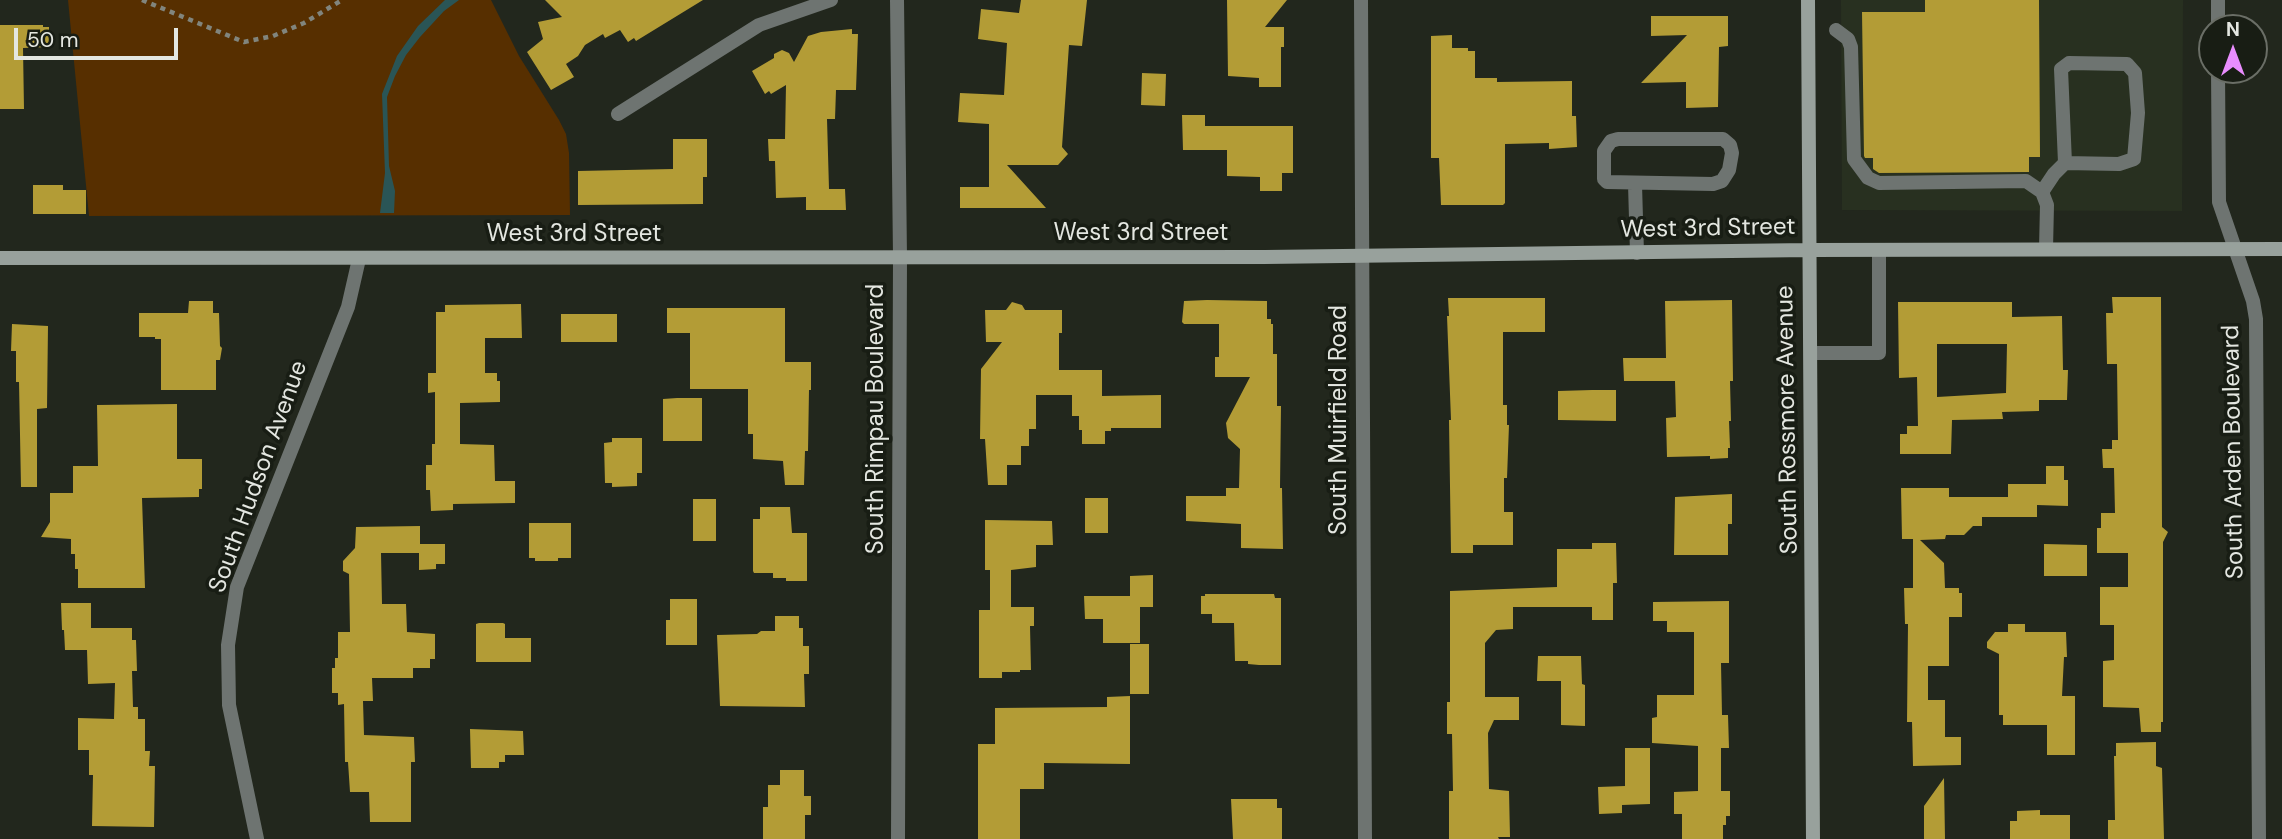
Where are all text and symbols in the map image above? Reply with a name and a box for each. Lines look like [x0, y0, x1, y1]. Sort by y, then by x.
scale bar [18, 14, 182, 58]
north arrow [2198, 14, 2268, 84]
text: N [2226, 17, 2240, 42]
text: 50 m [27, 26, 78, 54]
street label: West 3rd Street [1620, 213, 1796, 245]
street label: West 3rd Street [1053, 220, 1229, 248]
street label: West 3rd Street [486, 221, 662, 249]
street label: South Rimpau Boulevard [863, 284, 891, 554]
street label: South Rossmore Avenue [1771, 285, 1805, 555]
street label: South Muirfield Road [1326, 305, 1354, 535]
street label: South Arden Boulevard [2217, 325, 2251, 579]
street label: South Hudson Avenue [204, 357, 314, 597]

